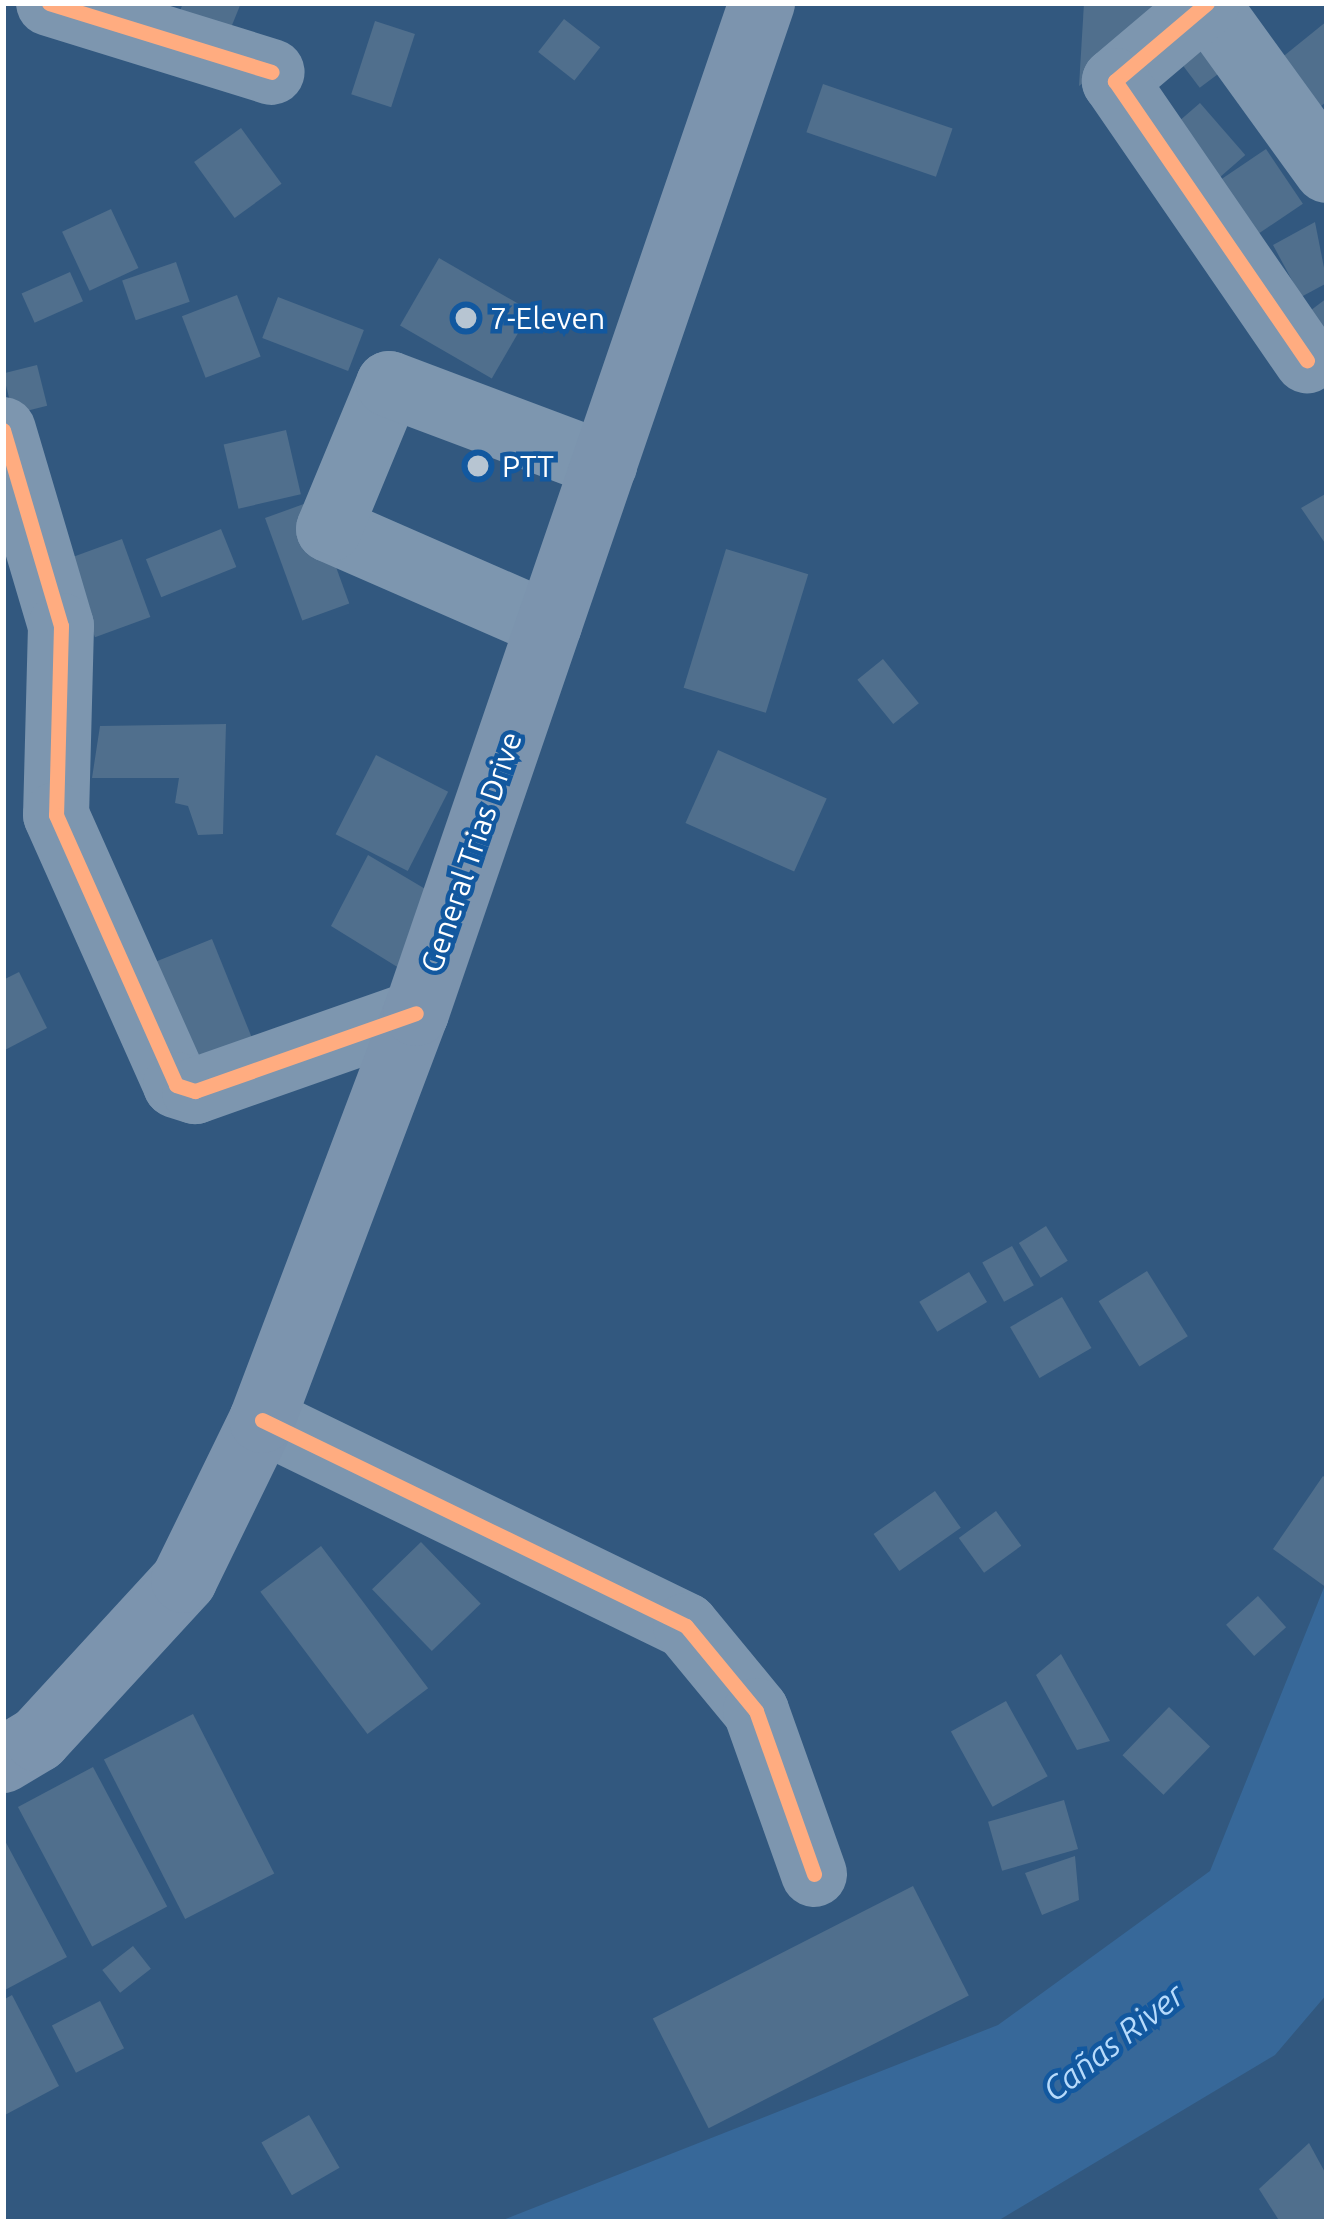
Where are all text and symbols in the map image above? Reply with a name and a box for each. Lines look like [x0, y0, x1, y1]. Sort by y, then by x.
place label: 7-Eleven [490, 300, 605, 336]
marker: 7-Eleven [453, 305, 479, 331]
place label: PTT [502, 448, 554, 484]
marker: PTT [465, 453, 491, 479]
street label: General Trias Drive [413, 727, 529, 977]
water label: Cañas River [1034, 1975, 1192, 2109]

